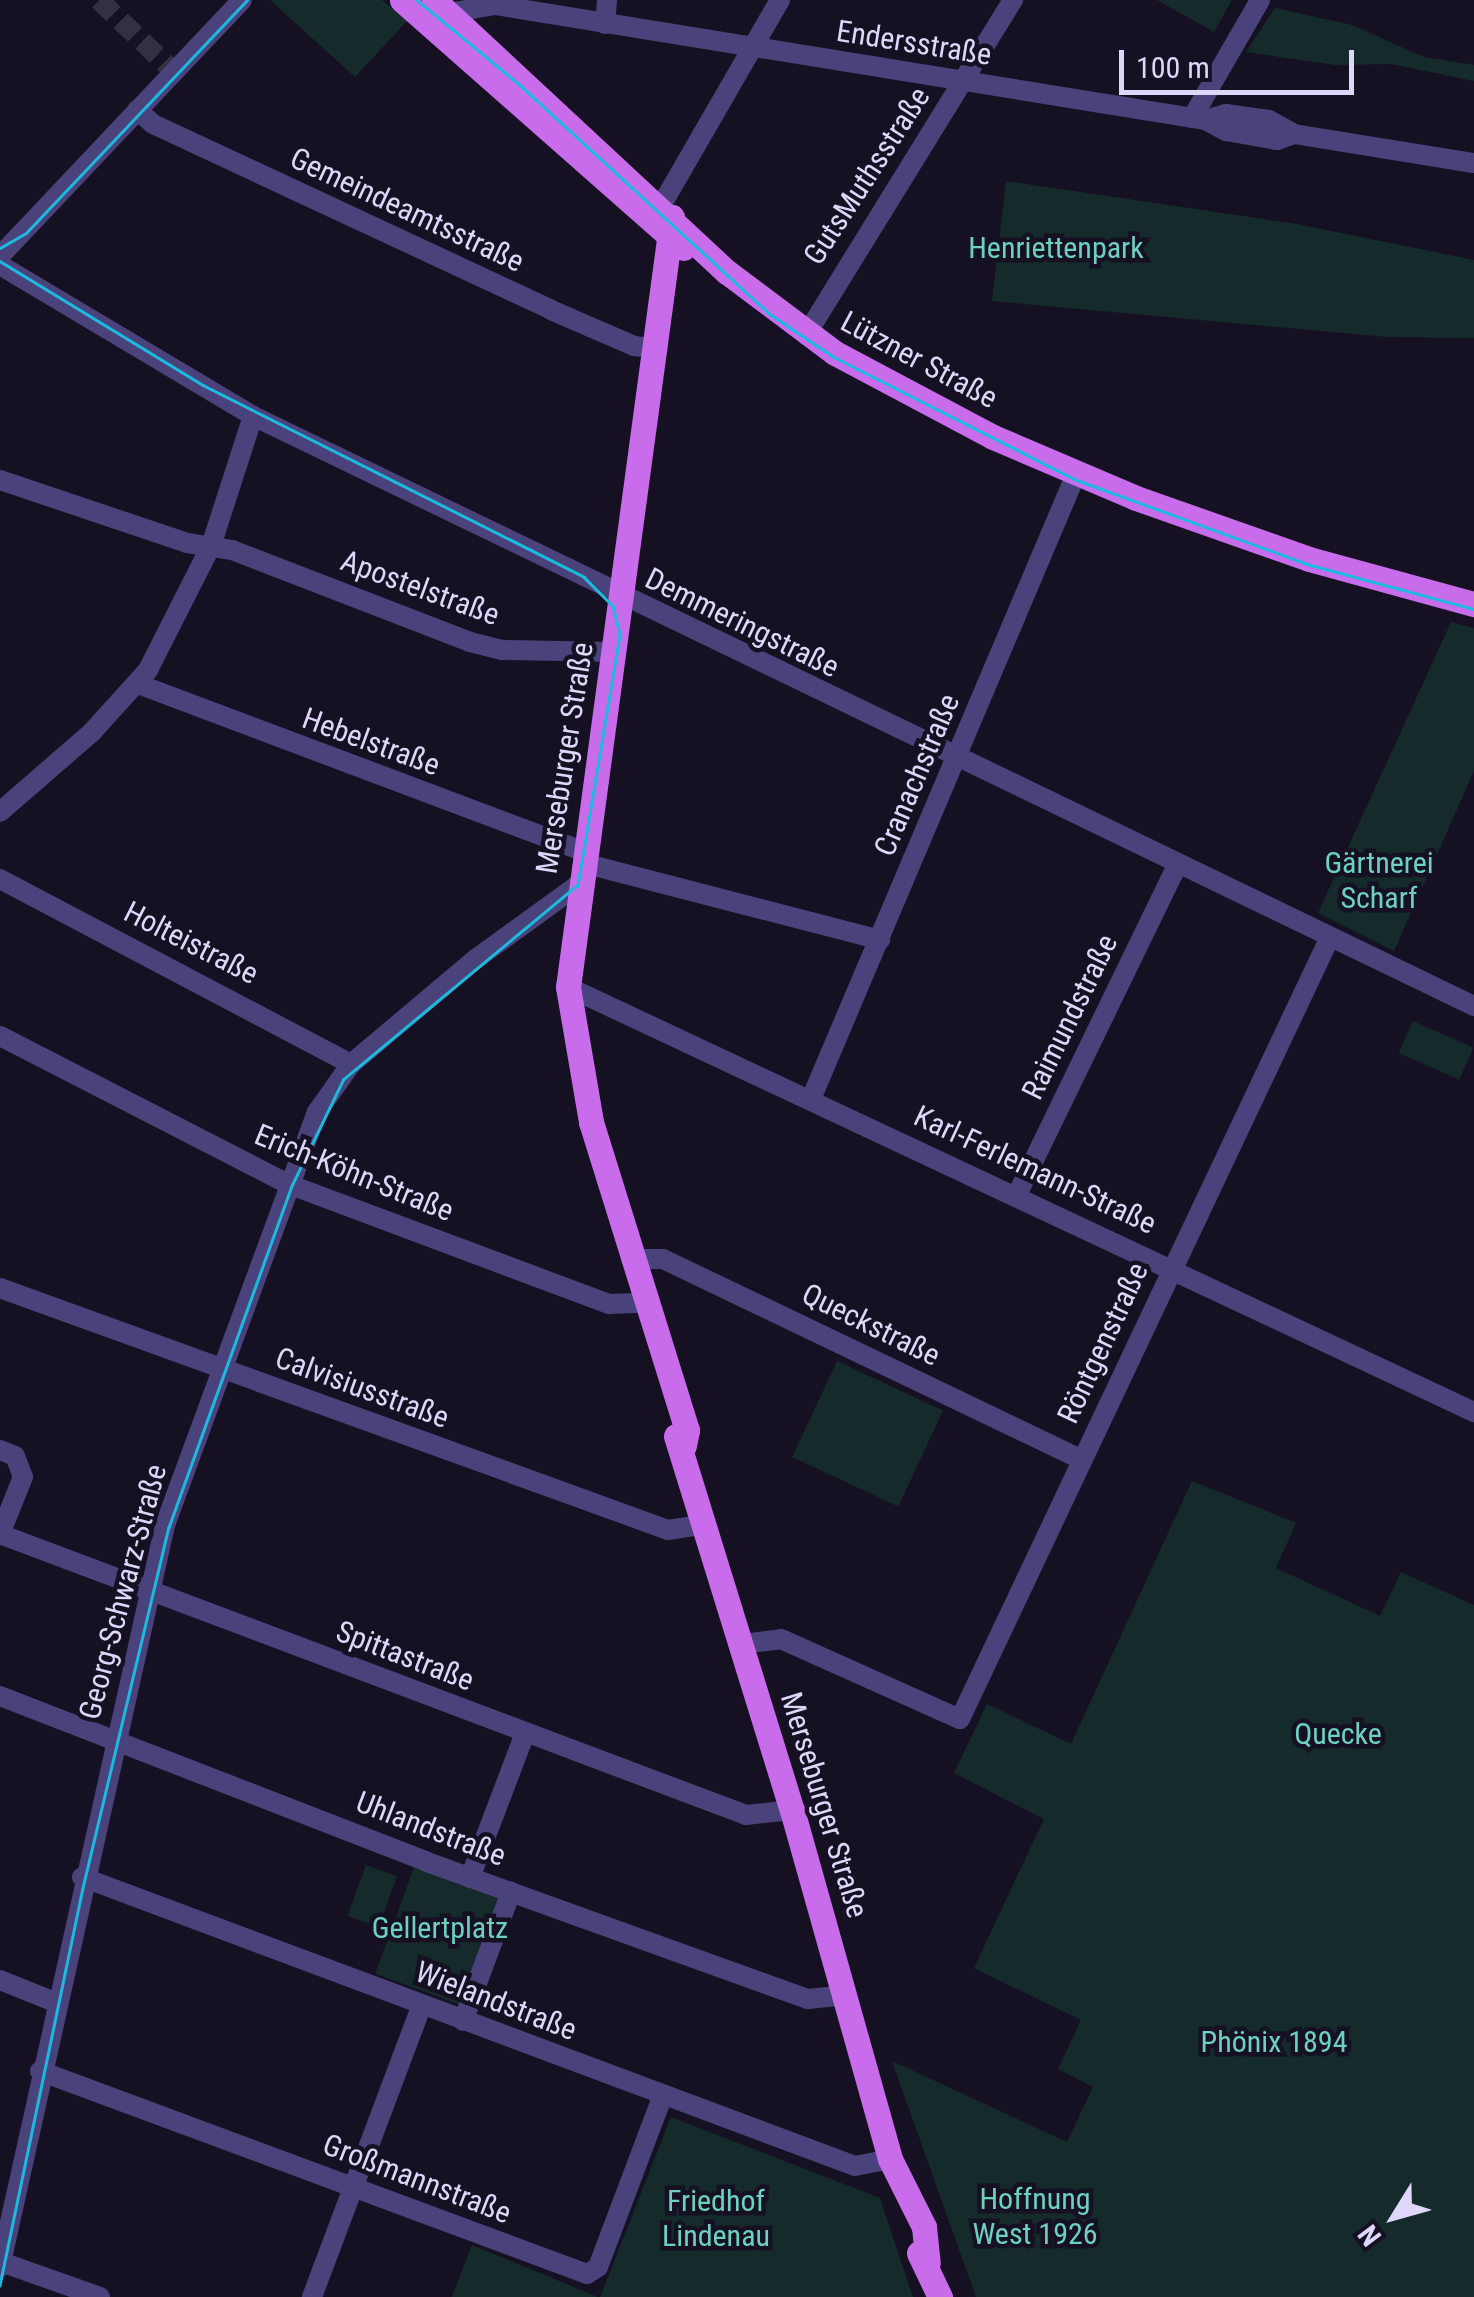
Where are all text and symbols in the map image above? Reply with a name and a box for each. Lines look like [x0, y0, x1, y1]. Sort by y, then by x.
street label: Endersstraße [834, 13, 994, 73]
scale bar [1124, 30, 1359, 92]
text: 100 m [1136, 50, 1210, 85]
street label: GutsMuthsstraße [796, 81, 938, 271]
street label: Gemeindeamtsstraße [285, 140, 529, 280]
park label: Henriettenpark [968, 230, 1144, 266]
street label: Lützner Straße [835, 304, 1003, 416]
street label: Apostelstraße [336, 543, 504, 633]
street label: Demmeringstraße [639, 561, 845, 685]
street label: Merseburger Straße [529, 640, 601, 876]
street label: Cranachstraße [867, 689, 967, 861]
street label: Hebelstraße [297, 701, 445, 783]
park label: Gärtnerei Scharf [1324, 845, 1434, 916]
street label: Holteistraße [118, 894, 264, 992]
street label: Raimundstraße [1015, 929, 1125, 1105]
street label: Karl-Ferlemann-Straße [908, 1098, 1162, 1242]
street label: Erich-Köhn-Straße [249, 1117, 459, 1229]
street label: Röntgenstraße [1050, 1257, 1156, 1429]
street label: Queckstraße [796, 1276, 946, 1374]
street label: Calvisiusstraße [270, 1340, 454, 1436]
street label: Georg-Schwarz-Straße [72, 1461, 174, 1723]
street label: Spittastraße [331, 1613, 479, 1699]
street label: Merseburger Straße [773, 1688, 875, 1922]
park label: Quecke [1294, 1716, 1382, 1752]
street label: Uhlandstraße [351, 1784, 511, 1874]
park label: Gellertplatz [372, 1910, 508, 1946]
street label: Wielandstraße [410, 1954, 582, 2048]
park label: Phönix 1894 [1201, 2024, 1347, 2060]
street label: Großmannstraße [318, 2127, 516, 2231]
north arrow [1344, 2167, 1444, 2267]
park label: Hoffnung West 1926 [972, 2181, 1098, 2252]
park label: Friedhof Lindenau [662, 2183, 770, 2254]
text: N [1351, 2219, 1388, 2252]

